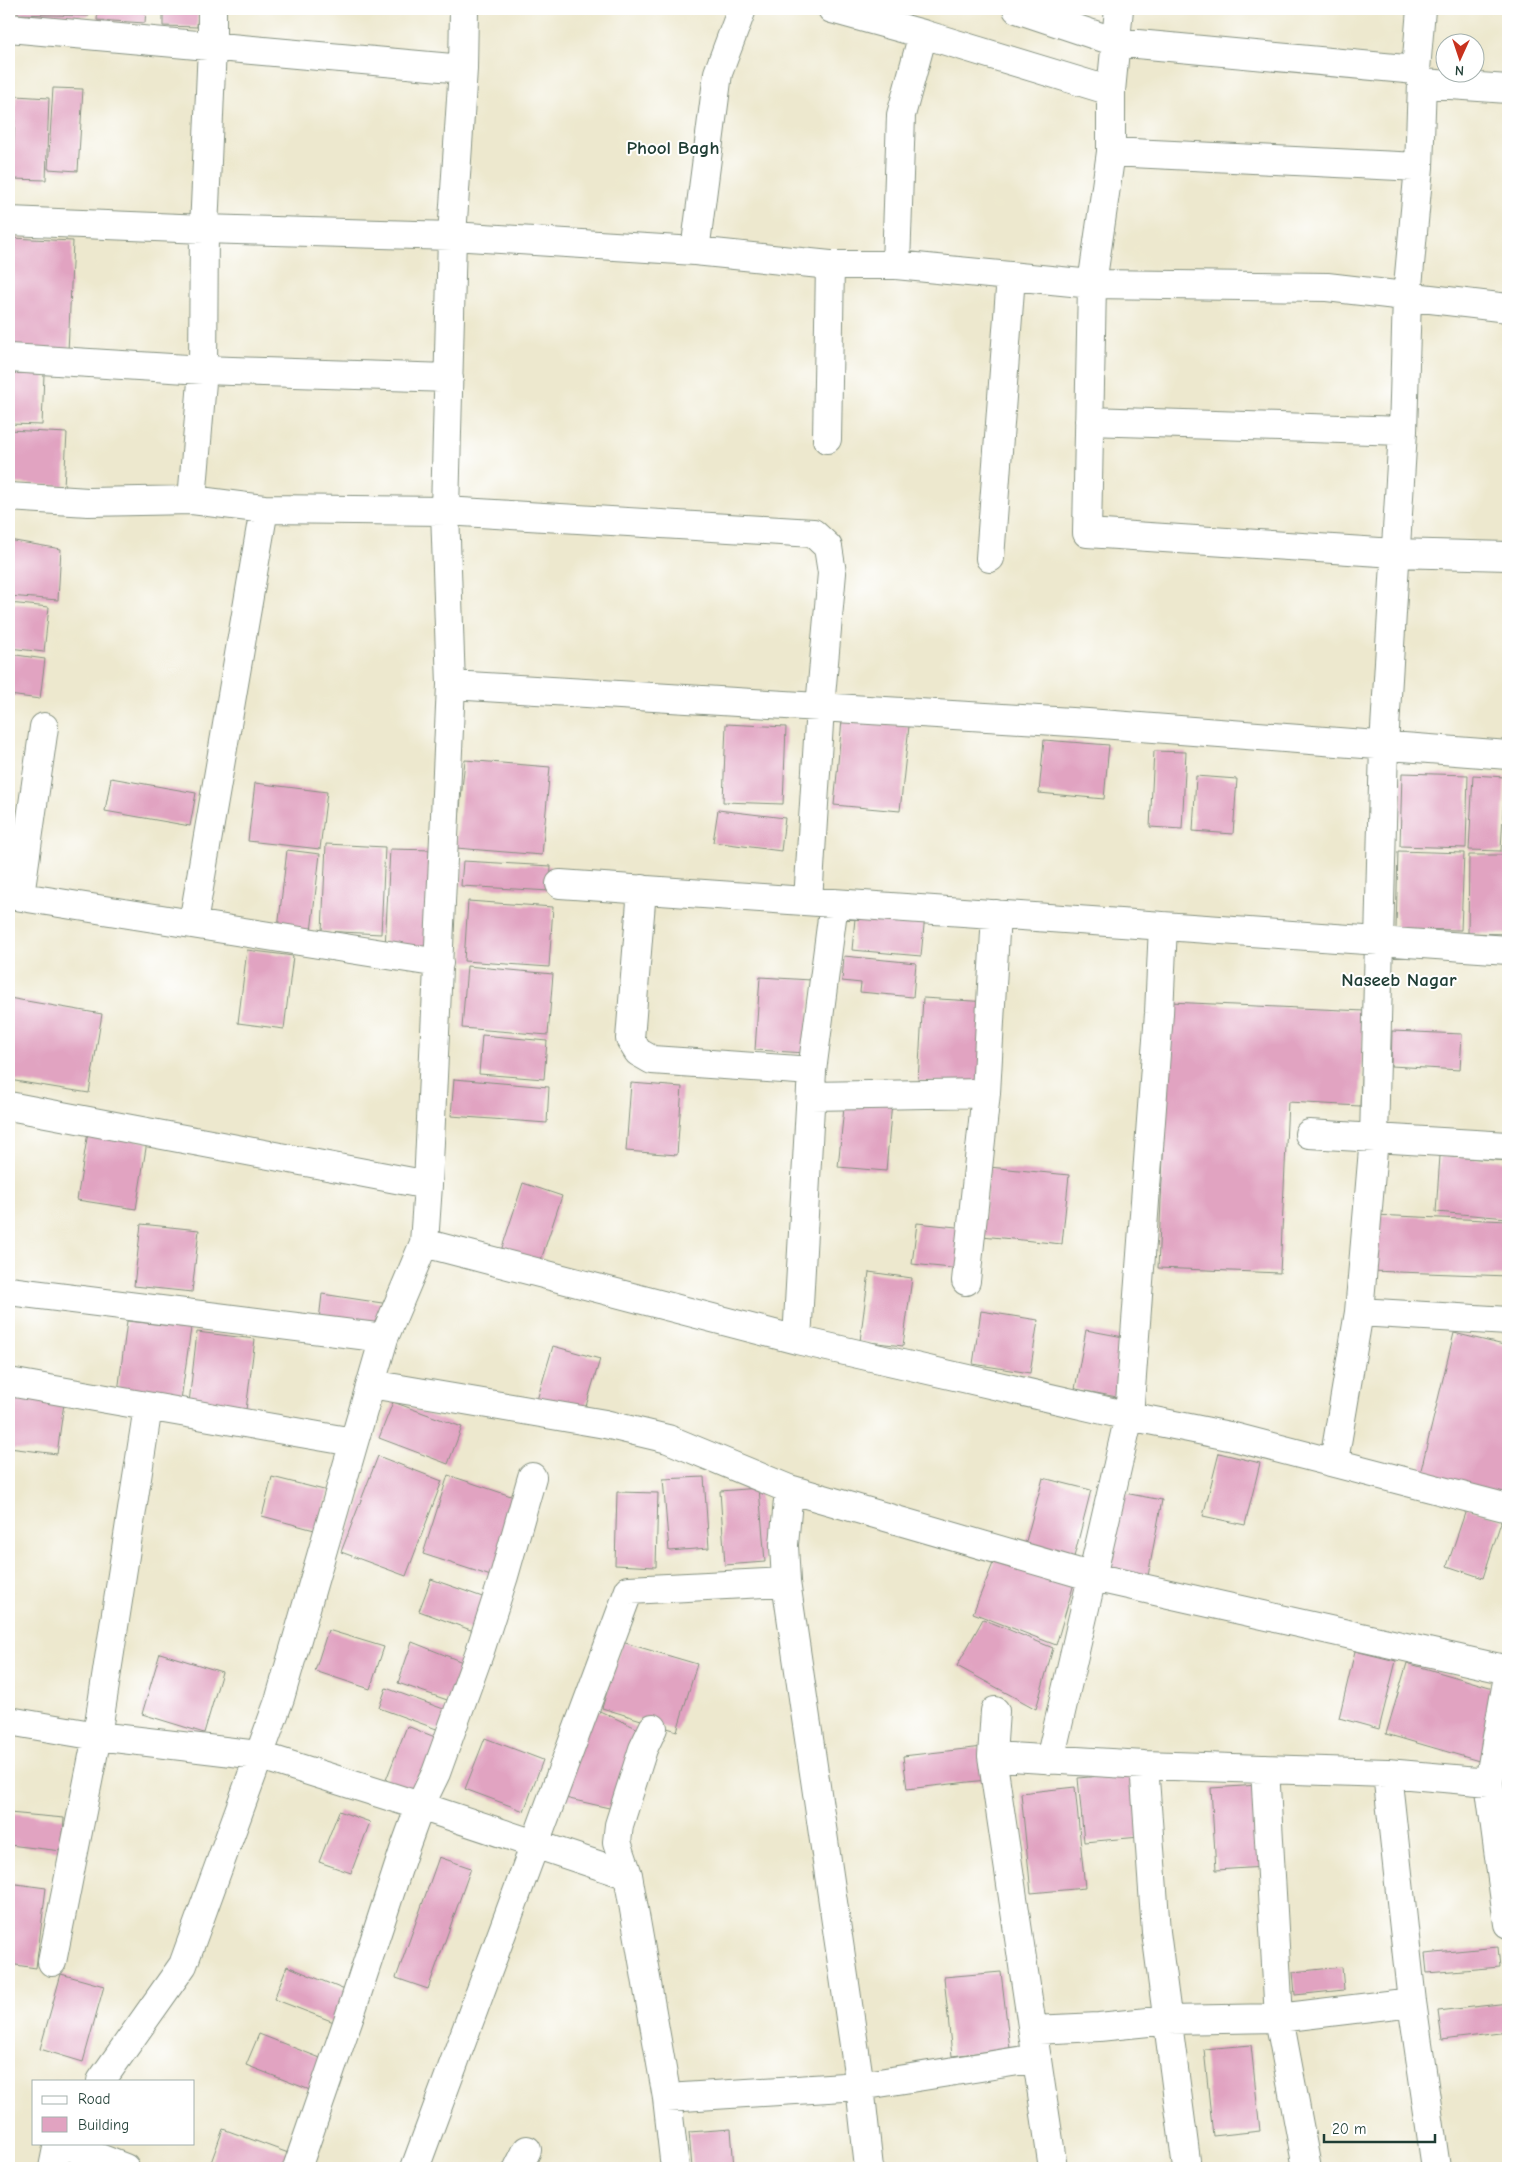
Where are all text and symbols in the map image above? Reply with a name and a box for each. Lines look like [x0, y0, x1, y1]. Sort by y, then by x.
north arrow [1434, 32, 1484, 82]
text: N [1454, 62, 1464, 79]
district label: Phool Bagh [626, 137, 720, 159]
district label: Naseeb Nagar [1341, 969, 1457, 991]
legend [32, 2080, 195, 2144]
text: Road [78, 2090, 110, 2108]
scale bar [1324, 2112, 1436, 2144]
text: Building [78, 2116, 129, 2134]
text: 20 m [1332, 2120, 1366, 2138]

